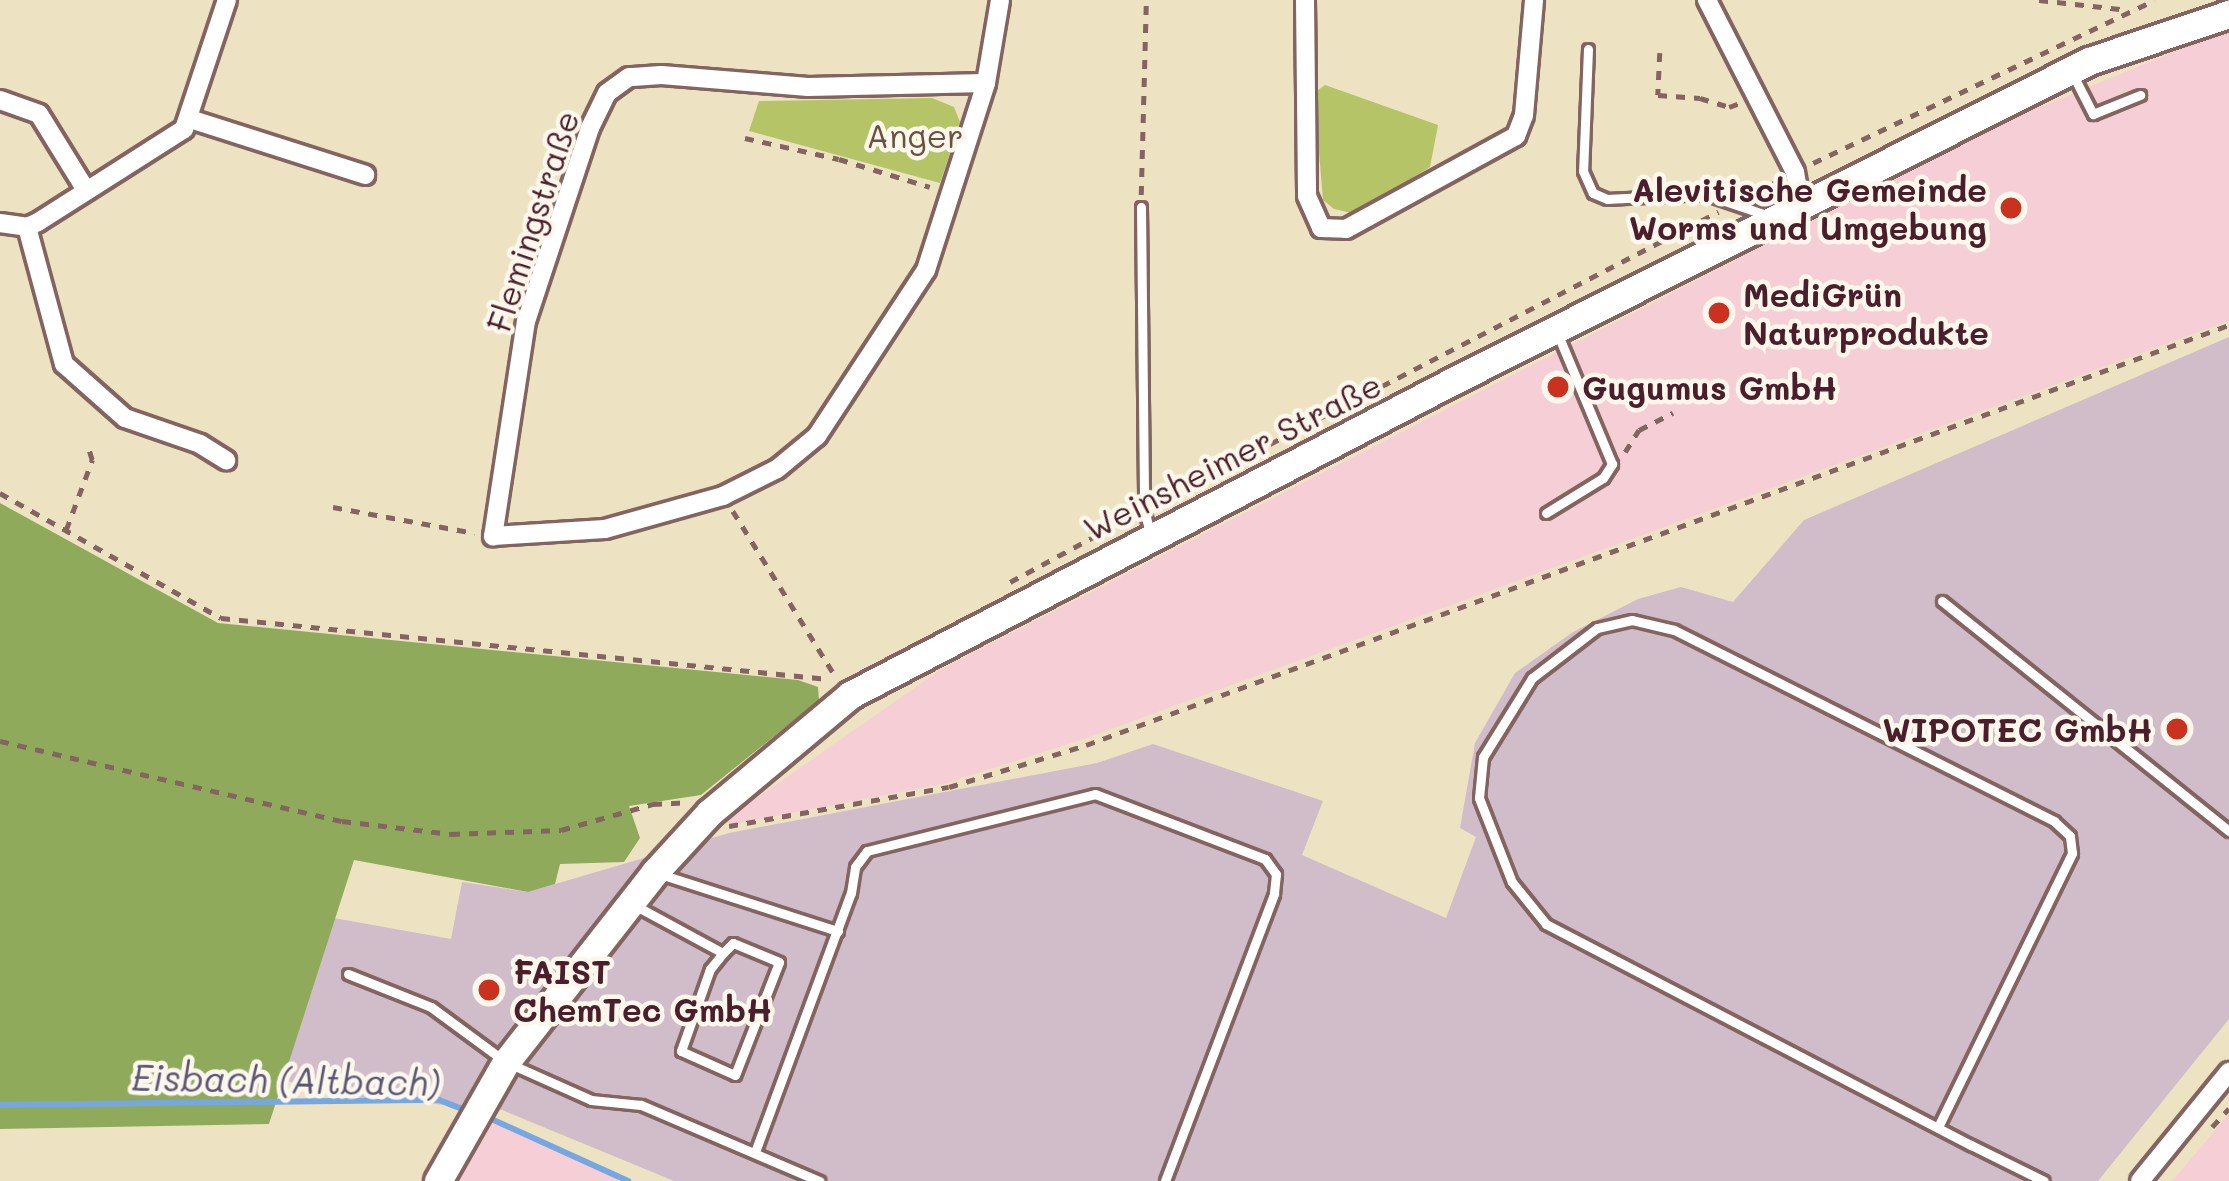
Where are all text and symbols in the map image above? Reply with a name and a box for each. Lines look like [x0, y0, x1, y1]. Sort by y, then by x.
street label: Flemingstraße [478, 106, 586, 336]
park label: Anger [866, 115, 964, 155]
place label: Alevitische Gemeinde Worms und Umgebung [1629, 169, 1987, 247]
marker: Alevitische Gemeinde Worms und Umgebung [1998, 195, 2024, 221]
place label: MediGrün Naturprodukte [1743, 274, 1989, 352]
marker: MediGrün Naturprodukte [1706, 300, 1732, 326]
street label: Weinsheimer Straße [1077, 364, 1387, 548]
place label: Gugumus GmbH [1582, 367, 1838, 407]
marker: Gugumus GmbH [1545, 374, 1571, 400]
place label: WIPOTEC GmbH [1883, 709, 2153, 749]
marker: WIPOTEC GmbH [2164, 716, 2190, 742]
place label: FAIST ChemTec GmbH [513, 951, 772, 1029]
marker: FAIST ChemTec GmbH [476, 977, 502, 1003]
water label: Eisbach (Altbach) [131, 1055, 441, 1103]

